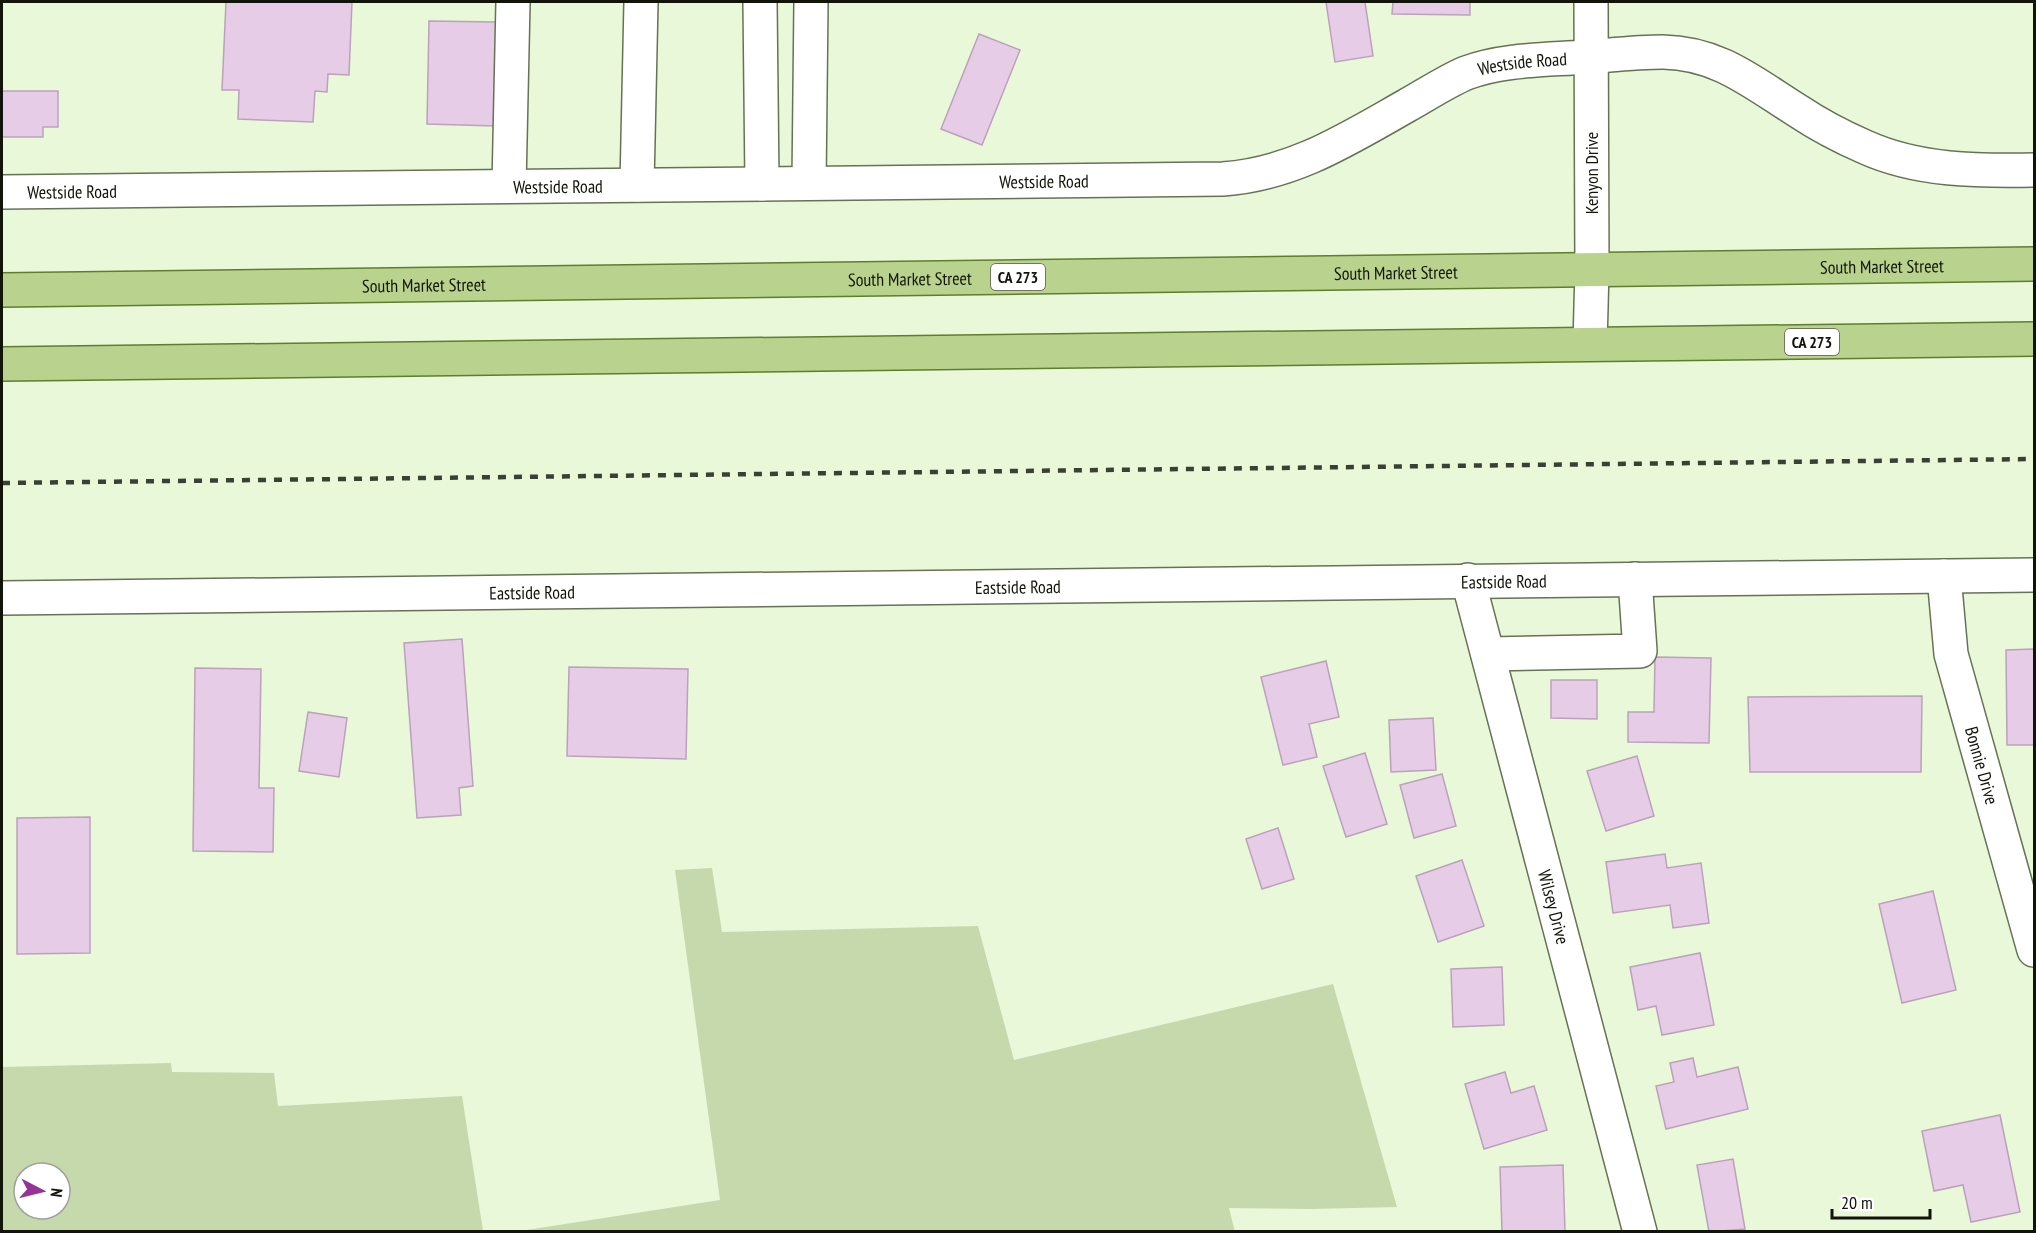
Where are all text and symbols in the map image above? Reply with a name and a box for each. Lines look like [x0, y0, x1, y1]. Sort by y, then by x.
street label: Westside Road [1475, 47, 1568, 80]
street label: Kenyon Drive [1580, 132, 1603, 214]
street label: Westside Road [999, 169, 1089, 193]
street label: Westside Road [513, 174, 603, 198]
street label: Westside Road [27, 179, 117, 203]
street label: South Market Street [1820, 254, 1944, 278]
street label: South Market Street [1334, 260, 1458, 284]
road number: CA 273 [991, 264, 1045, 290]
street label: South Market Street [848, 266, 972, 291]
street label: South Market Street [362, 272, 486, 297]
road number: CA 273 [1785, 329, 1839, 355]
street label: Eastside Road [1461, 569, 1547, 593]
street label: Eastside Road [975, 575, 1061, 598]
street label: Eastside Road [489, 580, 575, 604]
street label: Bonnie Drive [1960, 724, 2004, 807]
street label: Wilsey Drive [1533, 867, 1575, 947]
north arrow [12, 1161, 72, 1221]
scale bar [1832, 1182, 1930, 1220]
text: N [46, 1187, 67, 1198]
text: 20 m [1841, 1191, 1873, 1214]

